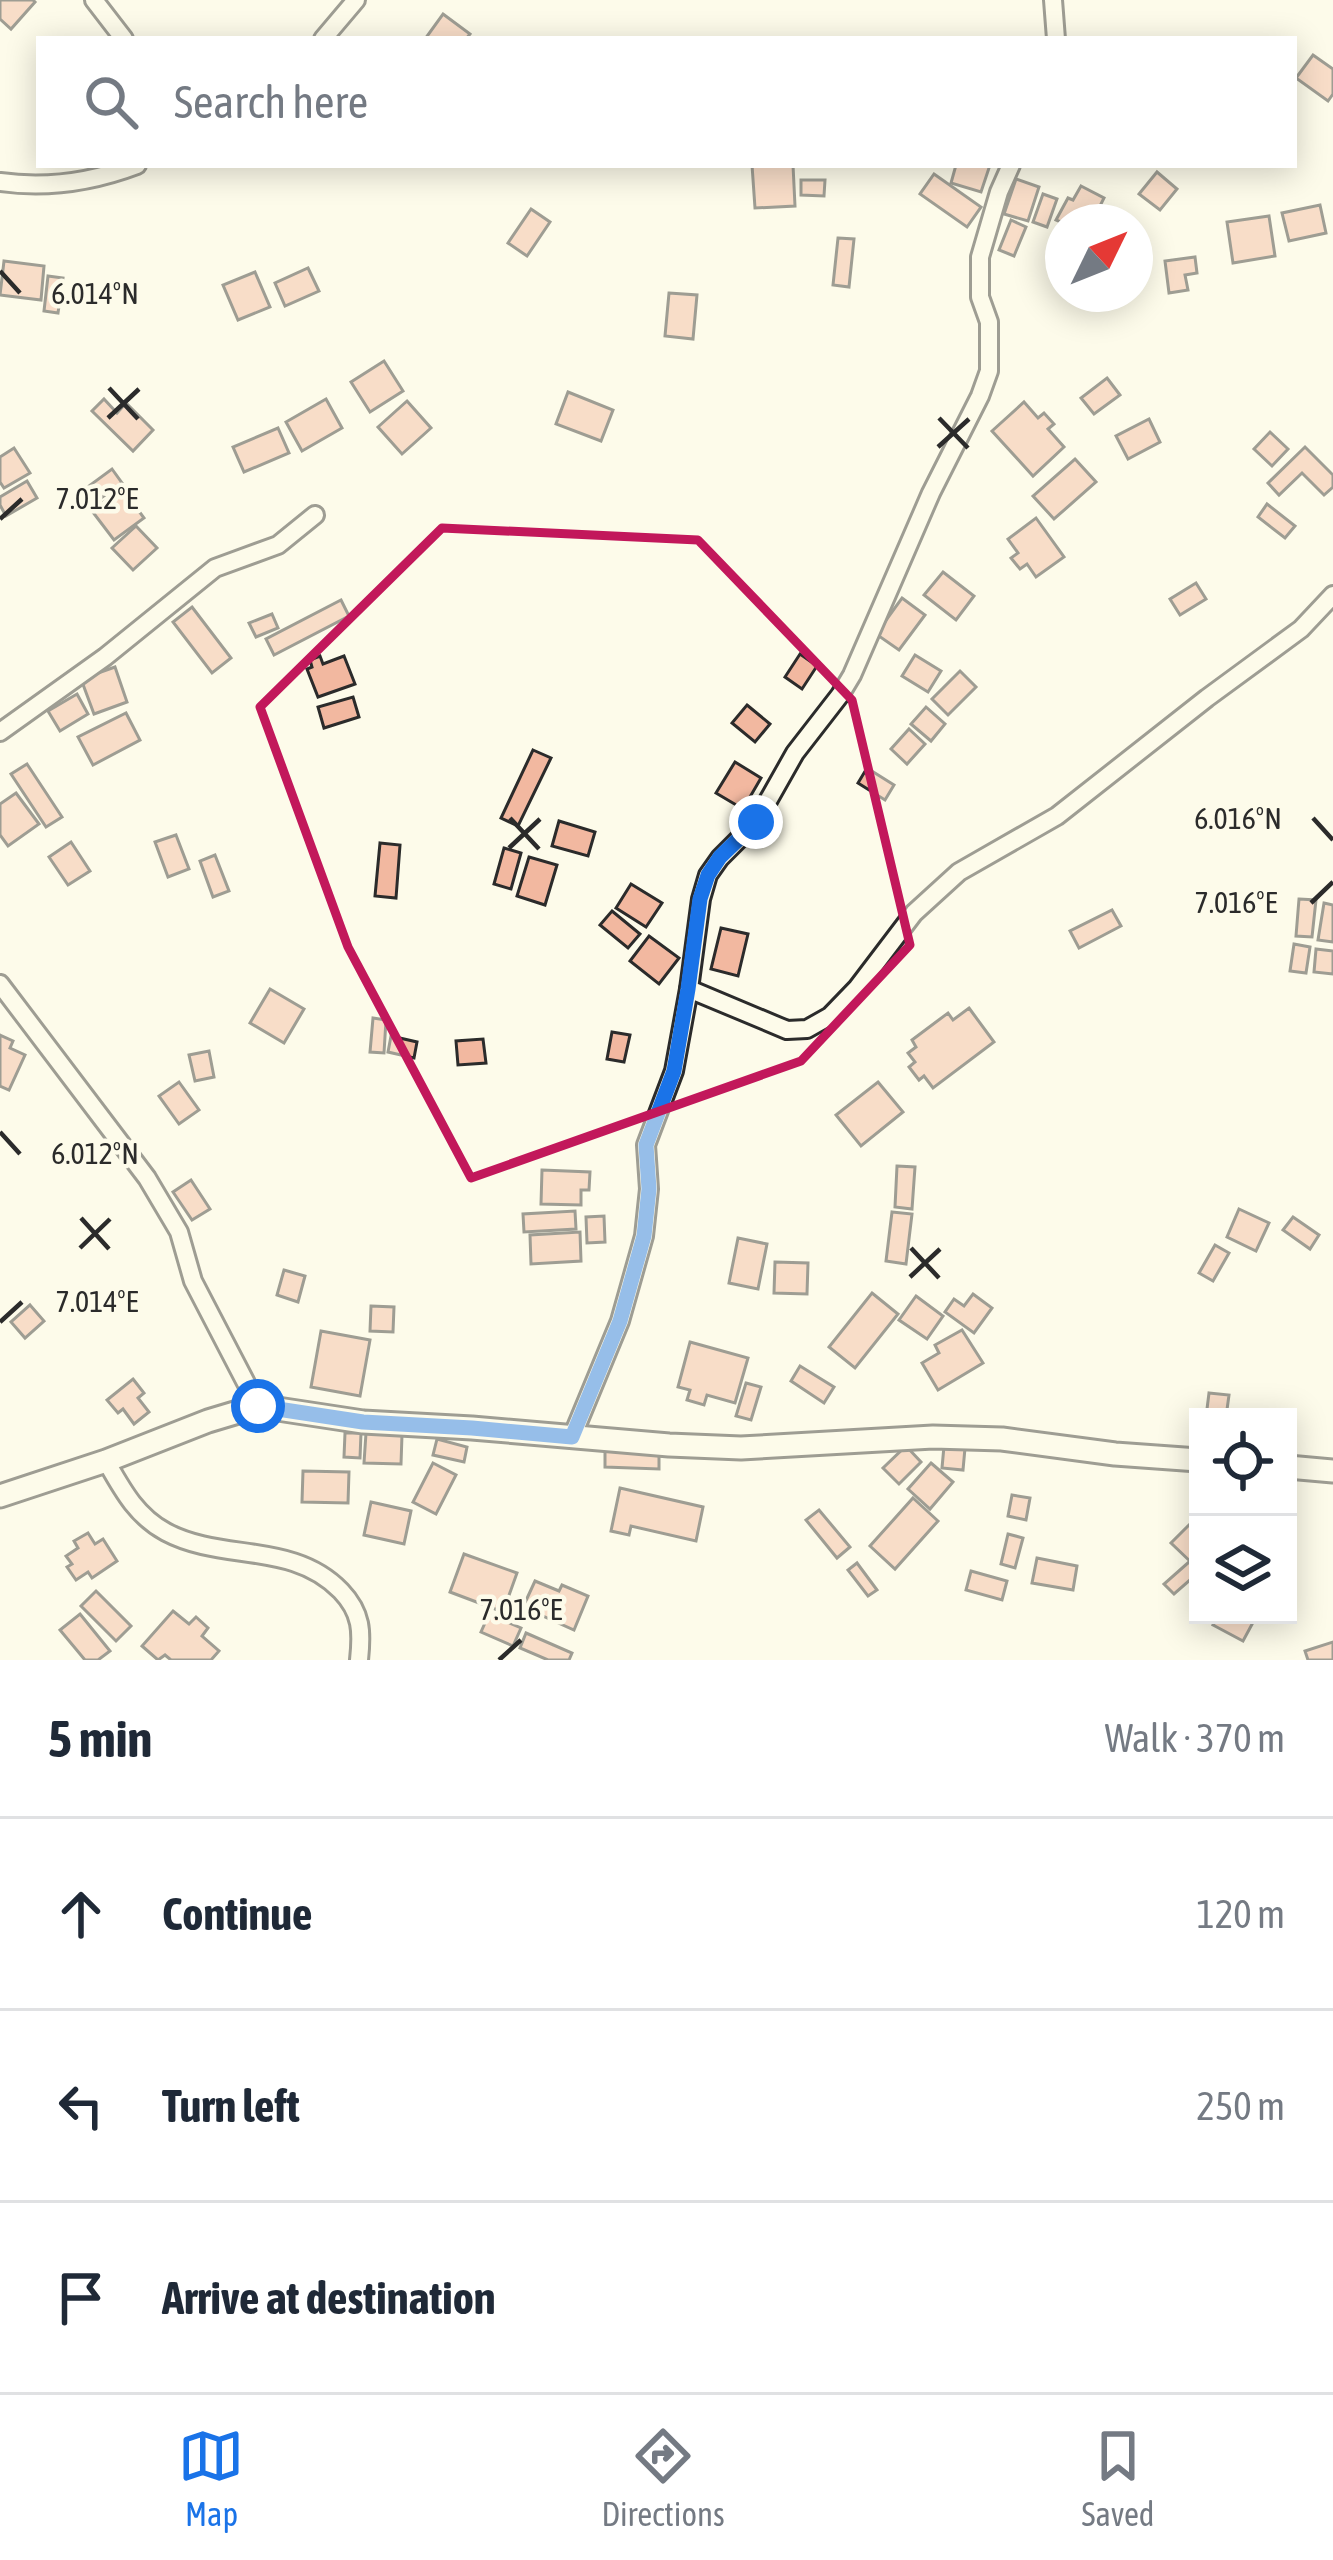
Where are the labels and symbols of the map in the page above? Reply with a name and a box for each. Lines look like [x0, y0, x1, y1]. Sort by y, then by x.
north arrow [1045, 204, 1153, 312]
text: 6.014°N [51, 276, 139, 310]
text: 7.012°E [56, 481, 139, 515]
route end [729, 795, 783, 849]
text: 6.016°N [1194, 801, 1282, 835]
text: 7.016°E [1195, 885, 1278, 919]
text: 6.012°N [51, 1136, 139, 1170]
text: 7.014°E [56, 1284, 139, 1318]
route start [231, 1379, 285, 1433]
text: 7.016°E [480, 1592, 563, 1626]

